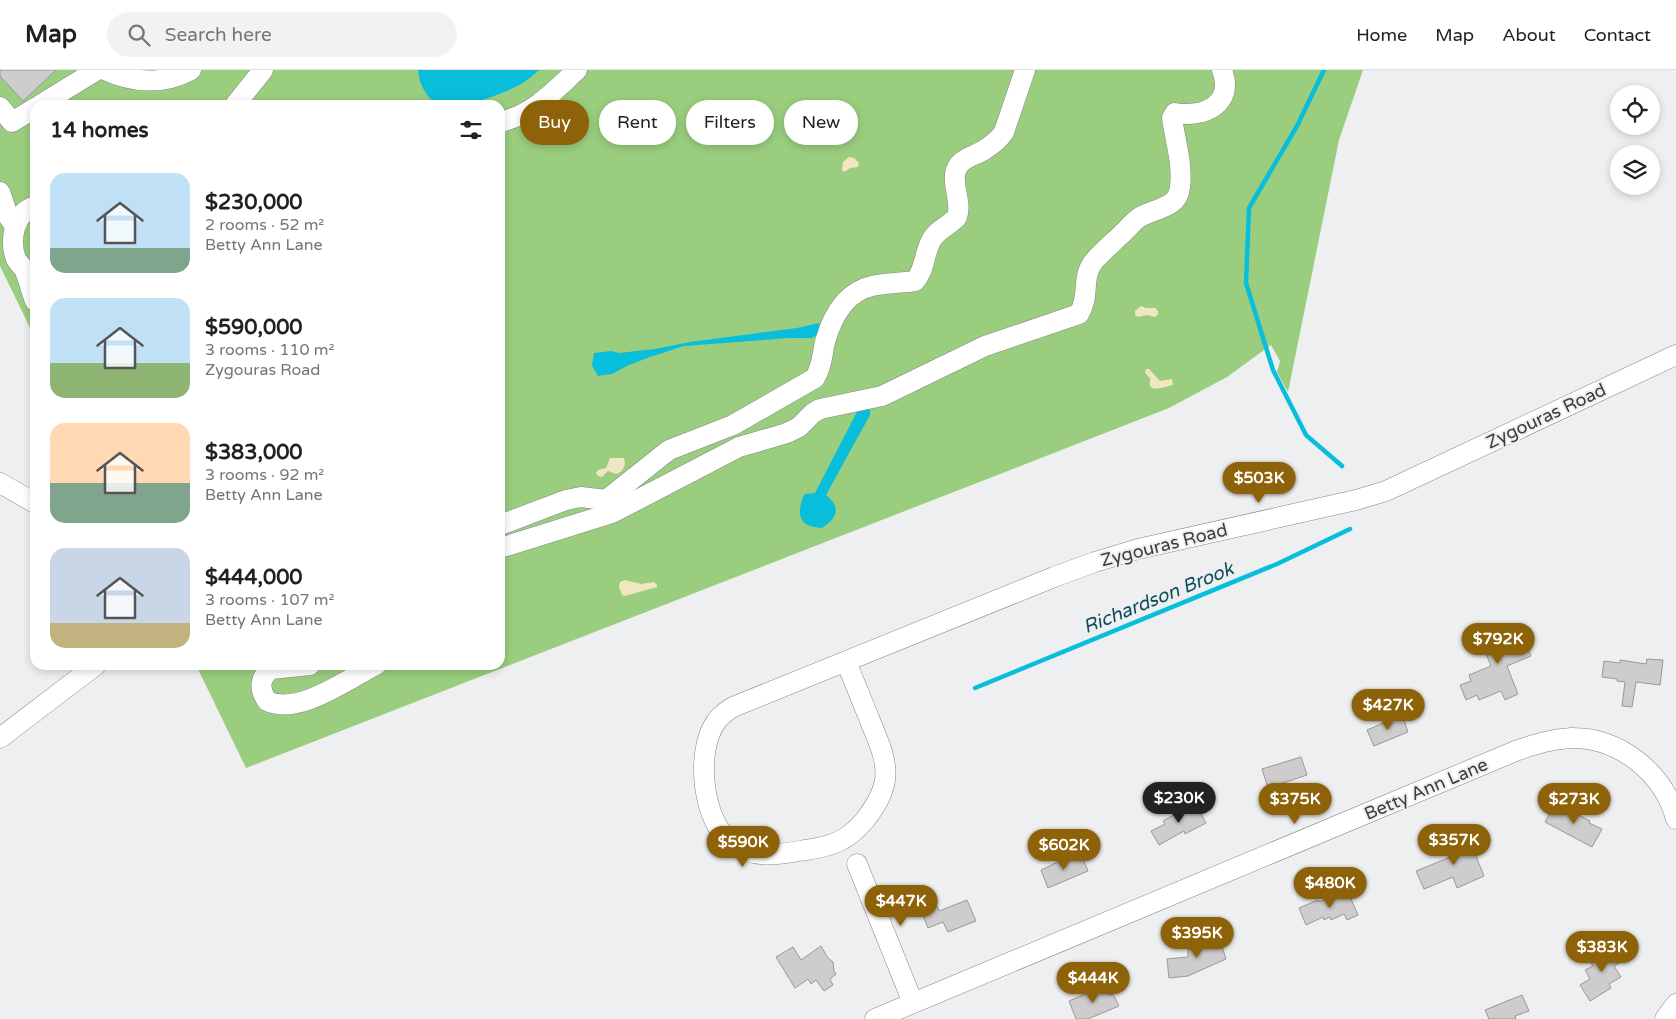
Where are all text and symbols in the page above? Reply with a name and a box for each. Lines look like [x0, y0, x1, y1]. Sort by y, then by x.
search box [107, 12, 457, 57]
text: Map [25, 20, 77, 49]
icon: search [125, 21, 153, 49]
text: Search here [165, 24, 272, 46]
text: Home [1356, 24, 1407, 46]
text: Map [1435, 24, 1474, 46]
text: About [1502, 24, 1556, 46]
text: Contact [1584, 24, 1651, 46]
map controls [1610, 85, 1660, 195]
button: locate [1610, 85, 1660, 135]
chip: Buy [520, 100, 589, 145]
chip: Rent [599, 100, 676, 145]
chip: Filters [686, 100, 774, 145]
chip: New [784, 100, 858, 145]
icon: filters [457, 116, 485, 144]
text: 14 homes [50, 118, 149, 143]
button: layers [1610, 145, 1660, 195]
text: $230,000 [205, 190, 303, 215]
icon: home [90, 193, 150, 253]
text: 2 rooms · 52 m² [205, 215, 324, 235]
text: Betty Ann Lane [205, 235, 322, 255]
text: $590,000 [205, 315, 303, 340]
icon: home [90, 318, 150, 378]
text: 3 rooms · 110 m² [205, 340, 334, 360]
text: Zygouras Road [205, 360, 320, 380]
street label: Zygouras Road [1483, 379, 1609, 453]
text: $383,000 [205, 440, 303, 465]
icon: home [90, 443, 150, 503]
pin: $503K [1224, 462, 1294, 504]
text: 3 rooms · 92 m² [205, 465, 324, 485]
text: $503K [1234, 468, 1284, 488]
text: Betty Ann Lane [205, 485, 322, 505]
street label: Zygouras Road [1098, 519, 1230, 571]
water label: Richardson Brook [1080, 557, 1238, 638]
text: $444,000 [205, 565, 303, 590]
icon: home [90, 568, 150, 628]
text: 3 rooms · 107 m² [205, 590, 334, 610]
text: Betty Ann Lane [205, 610, 322, 630]
pin: $792K [1463, 622, 1533, 665]
text: $792K [1473, 629, 1523, 649]
pin: $427K [1353, 688, 1423, 731]
text: $427K [1363, 695, 1413, 715]
street label: Betty Ann Lane [1361, 753, 1491, 825]
pin: $230K [1144, 782, 1214, 824]
pin: $375K [1260, 782, 1330, 825]
pin: $273K [1539, 782, 1609, 825]
text: $230K [1154, 788, 1204, 808]
text: $375K [1270, 789, 1320, 809]
text: $273K [1549, 789, 1599, 809]
pin: $357K [1419, 824, 1489, 866]
pin: $590K [708, 826, 778, 868]
pin: $602K [1029, 828, 1099, 871]
text: $357K [1429, 830, 1479, 850]
text: $590K [718, 832, 768, 852]
text: $602K [1039, 835, 1089, 855]
pin: $480K [1295, 866, 1365, 909]
text: $480K [1305, 873, 1355, 893]
pin: $447K [866, 884, 936, 927]
text: $447K [876, 891, 926, 911]
pin: $395K [1162, 916, 1232, 959]
text: $395K [1172, 923, 1222, 943]
pin: $383K [1567, 930, 1637, 973]
text: $383K [1577, 937, 1627, 957]
pin: $444K [1058, 962, 1128, 1004]
text: $444K [1068, 968, 1118, 988]

